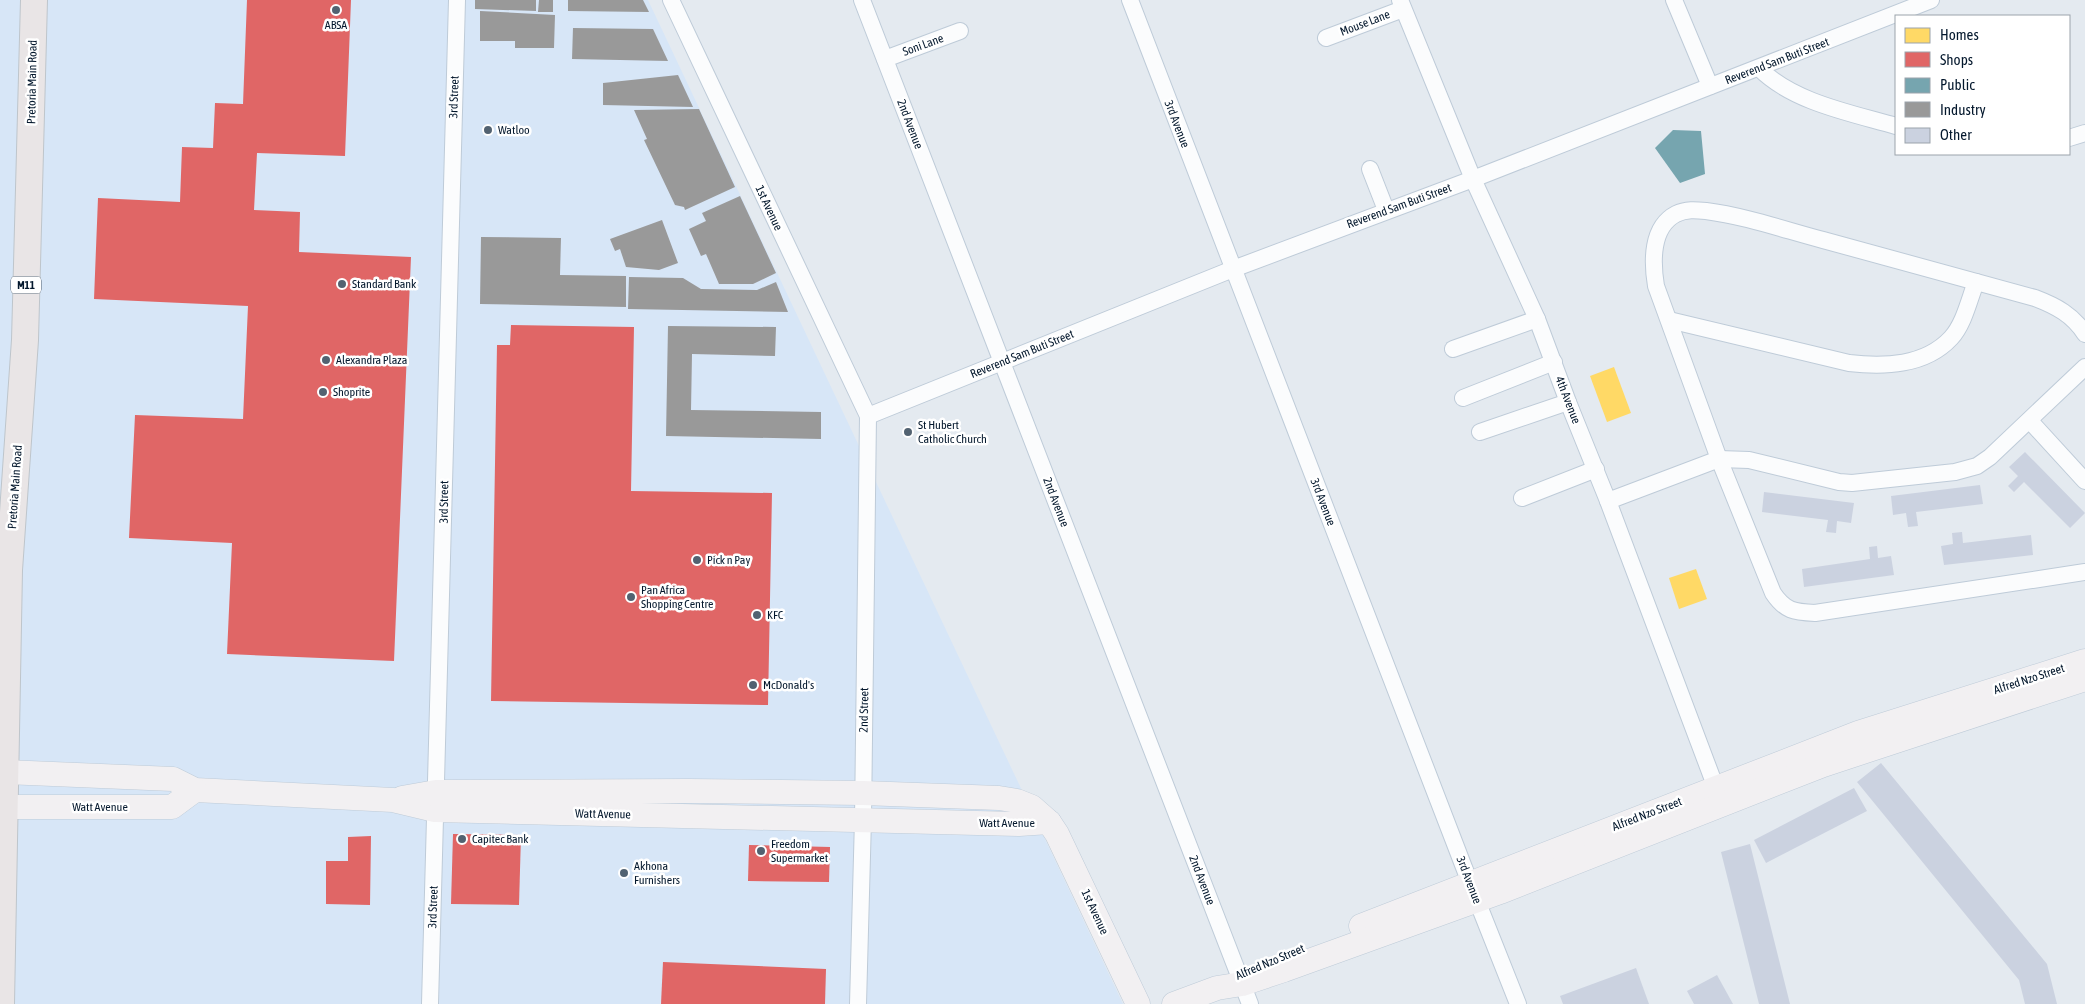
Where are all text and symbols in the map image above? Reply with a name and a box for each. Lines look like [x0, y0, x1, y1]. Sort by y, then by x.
marker: ABSA [330, 4, 342, 16]
street label: Mouse Lane [1338, 7, 1392, 39]
legend [1895, 15, 2070, 155]
place label: ABSA [325, 18, 347, 32]
text: Homes [1940, 26, 1979, 43]
street label: Soni Lane [901, 31, 945, 59]
street label: Reverend Sam Buti Street [1723, 35, 1832, 87]
street label: Pretoria Main Road [24, 40, 40, 124]
text: Shops [1940, 51, 1973, 68]
street label: 3rd Street [446, 75, 462, 119]
text: Public [1940, 76, 1975, 93]
street label: 2nd Avenue [894, 97, 926, 151]
street label: 3rd Avenue [1162, 98, 1192, 150]
text: Industry [1940, 101, 1986, 118]
place label: Watloo [498, 123, 530, 137]
marker: Watloo [482, 124, 494, 136]
text: Other [1940, 126, 1972, 143]
street label: Reverend Sam Buti Street [1345, 180, 1454, 231]
street label: 1st Avenue [752, 183, 786, 233]
road number: M11 [11, 276, 41, 294]
place label: Standard Bank [352, 277, 417, 291]
marker: Standard Bank [336, 278, 348, 290]
street label: Reverend Sam Buti Street [968, 327, 1076, 381]
place label: Alexandra Plaza [336, 353, 407, 367]
marker: Alexandra Plaza [320, 354, 332, 366]
street label: 4th Avenue [1553, 374, 1583, 426]
place label: Shoprite [333, 385, 370, 399]
marker: Shoprite [317, 386, 329, 398]
place label: St Hubert Catholic Church [918, 418, 987, 446]
marker: St Hubert Catholic Church [902, 426, 914, 438]
street label: Pretoria Main Road [5, 445, 25, 529]
street label: 2nd Avenue [1040, 475, 1072, 529]
street label: 3rd Avenue [1308, 476, 1338, 528]
street label: 3rd Street [437, 480, 451, 524]
place label: Pick n Pay [707, 553, 750, 567]
marker: Pick n Pay [691, 554, 703, 566]
place label: Pan Africa Shopping Centre [641, 583, 713, 611]
marker: Pan Africa Shopping Centre [625, 591, 637, 603]
place label: KFC [767, 608, 784, 622]
marker: KFC [751, 609, 763, 621]
street label: Alfred Nzo Street [1992, 661, 2067, 697]
place label: McDonald's [763, 678, 814, 692]
marker: McDonald's [747, 679, 759, 691]
street label: 2nd Street [857, 687, 871, 733]
street label: Alfred Nzo Street [1610, 794, 1684, 834]
street label: Watt Avenue [72, 800, 128, 814]
street label: Watt Avenue [575, 807, 631, 821]
street label: Watt Avenue [979, 816, 1035, 830]
place label: Capitec Bank [472, 832, 529, 846]
marker: Capitec Bank [456, 833, 468, 845]
place label: Freedom Supermarket [771, 837, 829, 865]
marker: Freedom Supermarket [755, 845, 767, 857]
street label: 2nd Avenue [1186, 853, 1218, 907]
street label: 3rd Avenue [1454, 854, 1484, 906]
place label: Akhona Furnishers [634, 859, 680, 887]
marker: Akhona Furnishers [618, 867, 630, 879]
street label: 3rd Street [425, 885, 441, 929]
street label: 1st Avenue [1078, 887, 1112, 937]
street label: Alfred Nzo Street [1233, 941, 1307, 983]

